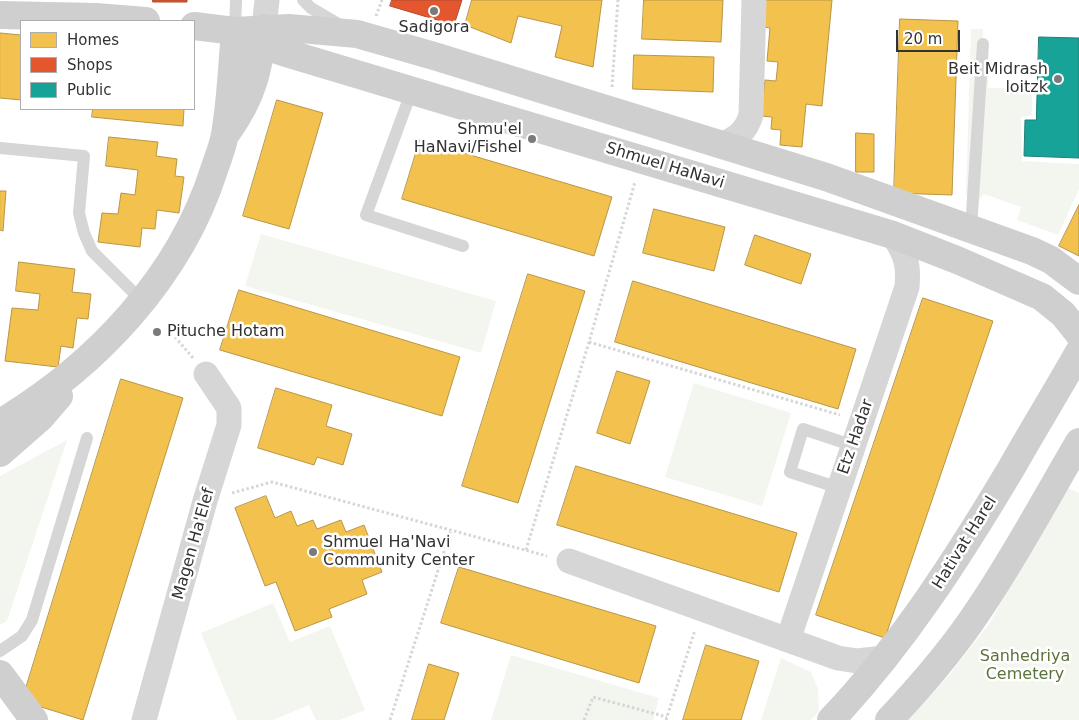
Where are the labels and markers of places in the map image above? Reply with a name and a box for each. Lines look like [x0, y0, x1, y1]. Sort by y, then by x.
marker: Sadigora [428, 5, 440, 17]
place label: Sadigora [399, 18, 469, 38]
place label: Beit Midrash loitzk [948, 60, 1048, 98]
marker: Beit Midrash loitzk [1052, 73, 1064, 85]
place label: Shmu'el HaNavi/Fishel [414, 120, 522, 158]
marker: Shmu'el HaNavi/Fishel [526, 133, 538, 145]
place label: Pituche Hotam [167, 322, 285, 342]
marker: Pituche Hotam [151, 326, 163, 338]
place label: Shmuel Ha'Navi Community Center [323, 533, 475, 571]
marker: Shmuel Ha'Navi Community Center [307, 546, 319, 558]

